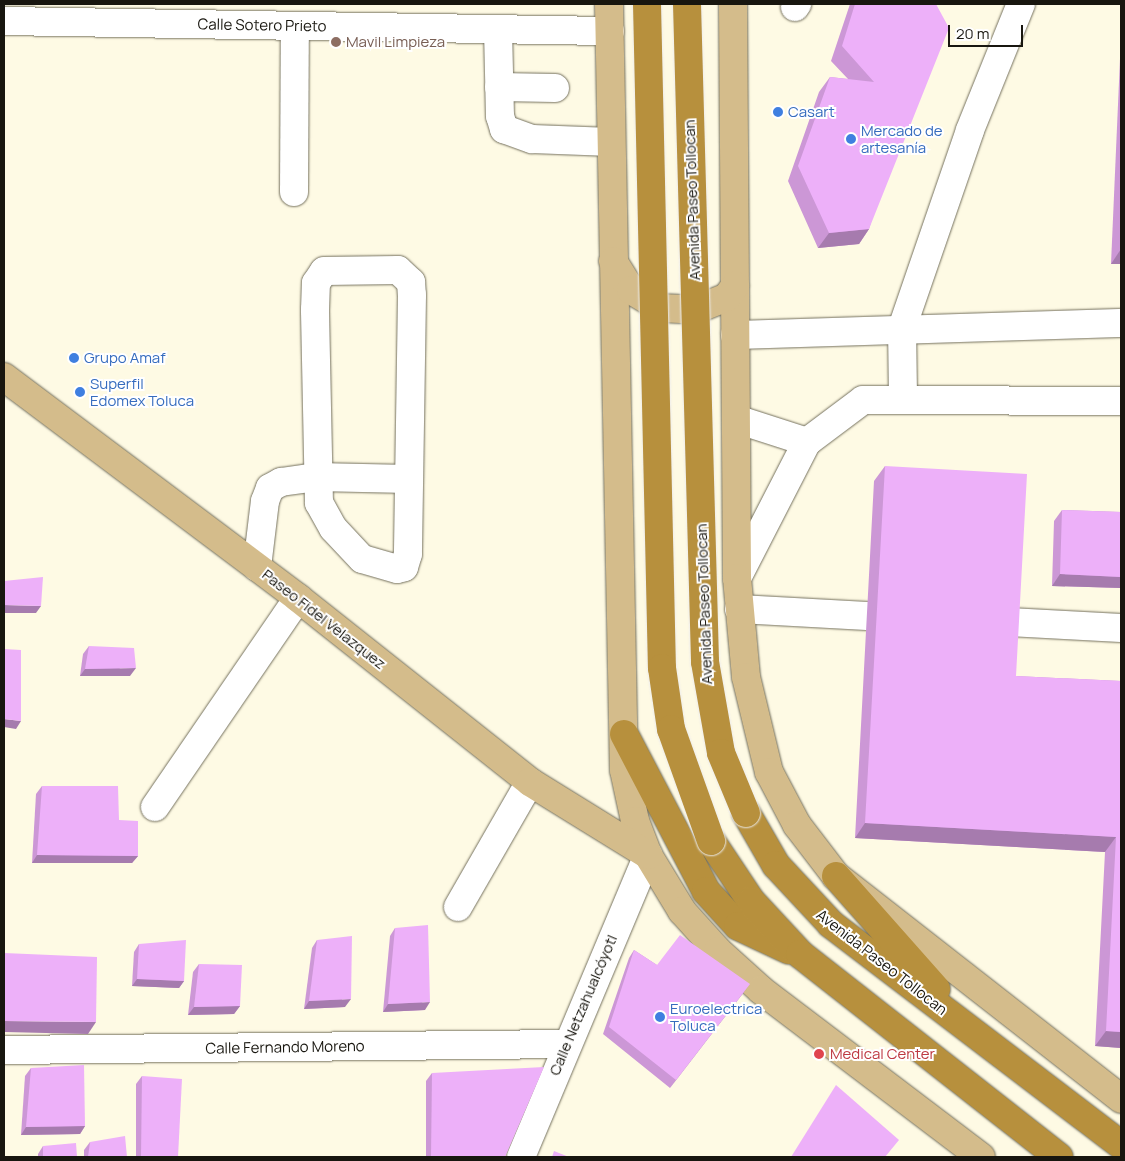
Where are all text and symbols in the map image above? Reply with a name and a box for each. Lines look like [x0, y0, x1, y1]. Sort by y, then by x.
street label: Calle Sotero Prieto [197, 15, 327, 35]
scale bar [950, 15, 1025, 47]
text: 20 m [956, 23, 989, 44]
place label: Mavil Limpieza [346, 33, 445, 51]
marker: Mavil Limpieza [330, 36, 342, 48]
place label: Casart [788, 103, 835, 121]
marker: Casart [772, 106, 784, 118]
street label: Avenida Paseo Tollocan [680, 119, 704, 281]
place label: Mercado de artesanía [861, 121, 943, 156]
marker: Mercado de artesanía [845, 133, 857, 145]
place label: Grupo Amaf [84, 349, 166, 367]
marker: Grupo Amaf [68, 352, 80, 364]
place label: Superfil Edomex Toluca [90, 374, 194, 409]
marker: Superfil Edomex Toluca [74, 386, 86, 398]
street label: Avenida Paseo Tollocan [692, 523, 716, 685]
street label: Paseo Fidel Velazquez [259, 565, 389, 673]
street label: Avenida Paseo Tollocan [813, 905, 951, 1019]
street label: Calle Netzahualcóyotl [545, 932, 621, 1078]
place label: Euroelectrica Toluca [670, 999, 762, 1034]
marker: Euroelectrica Toluca [654, 1011, 666, 1023]
street label: Calle Fernando Moreno [205, 1037, 365, 1057]
place label: Medical Center [830, 1045, 935, 1063]
marker: Medical Center [812, 1047, 826, 1061]

